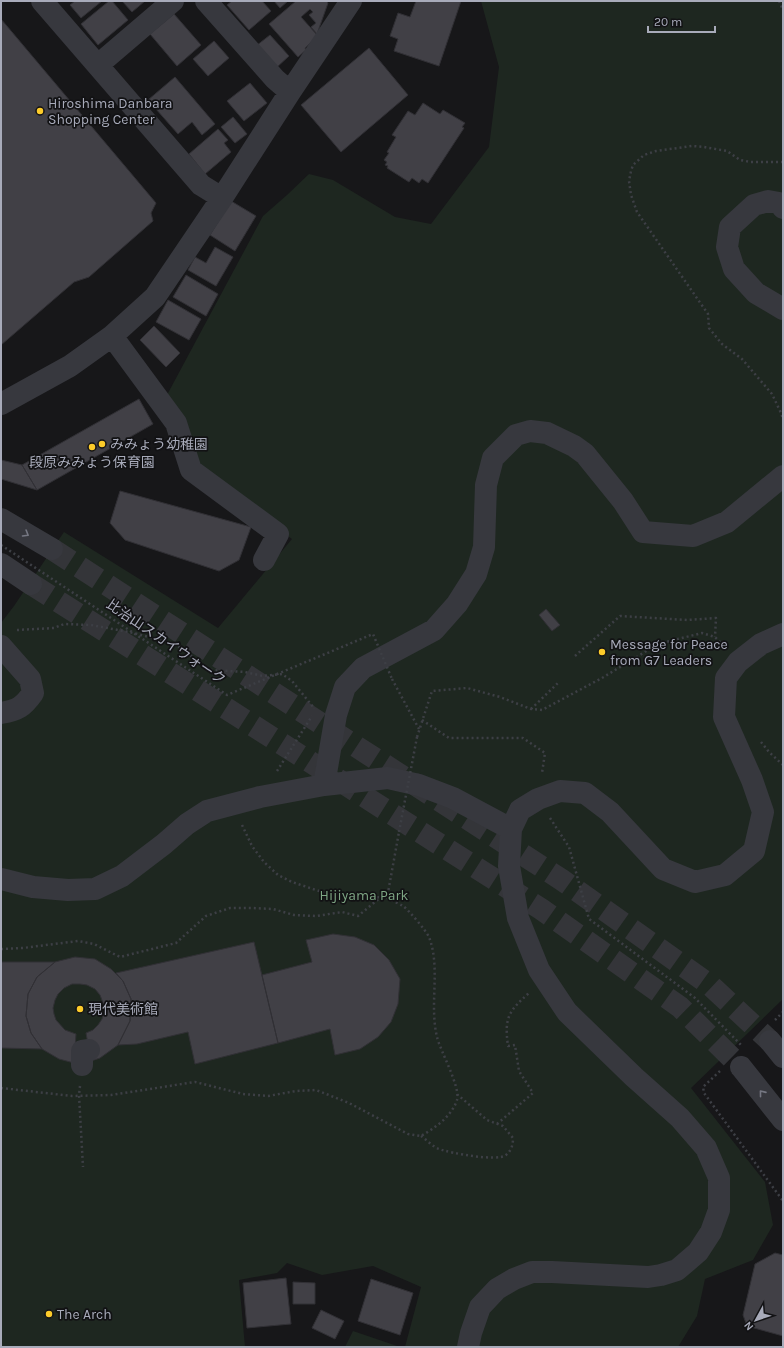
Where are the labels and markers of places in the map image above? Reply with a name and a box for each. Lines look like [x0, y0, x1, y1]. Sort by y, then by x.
place label: Hiroshima Danbara Shopping Center [48, 95, 173, 128]
marker: Hiroshima Danbara Shopping Center [35, 106, 45, 116]
place label: みみょう幼稚園 [110, 436, 208, 453]
marker: みみょう幼稚園 [97, 439, 107, 449]
marker: 段原みみょう保育園 [87, 442, 97, 452]
place label: 段原みみょう保育園 [29, 454, 155, 471]
place label: Message for Peace from G7 Leaders [610, 636, 728, 669]
marker: Message for Peace from G7 Leaders [597, 647, 607, 657]
place label: 現代美術館 [88, 1001, 158, 1018]
marker: 現代美術館 [75, 1004, 85, 1014]
place label: The Arch [57, 1306, 112, 1323]
marker: The Arch [44, 1309, 54, 1319]

